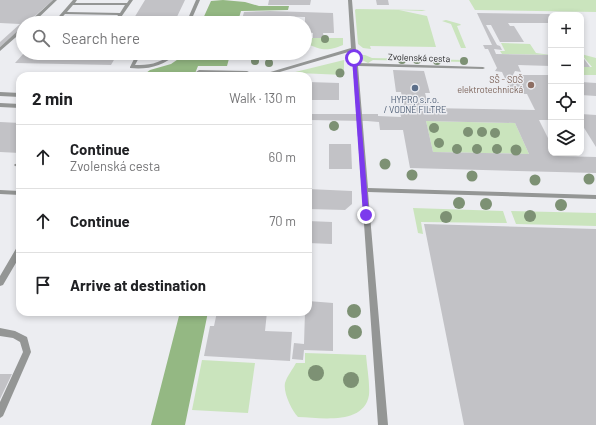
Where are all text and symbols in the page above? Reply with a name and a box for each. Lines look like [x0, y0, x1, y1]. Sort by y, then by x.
map controls [548, 12, 584, 156]
button: + [548, 12, 584, 48]
search box [16, 16, 312, 60]
icon: search [30, 27, 52, 49]
text: Search here [62, 29, 140, 47]
button: − [548, 48, 584, 84]
route start [345, 49, 363, 67]
street label: Zvolenská cesta [388, 51, 450, 64]
place label: SŠ - SOŠ elektrotechnická [457, 74, 523, 95]
marker: SŠ - SOŠ elektrotechnická [526, 80, 536, 90]
marker: HYPRO s.r.o. / VODNÉ FILTRE [410, 83, 420, 93]
button: locate [548, 84, 584, 120]
text: 2 min [32, 88, 73, 108]
text: Walk · 130 m [229, 90, 296, 106]
place label: HYPRO s.r.o. / VODNÉ FILTRE [384, 94, 446, 115]
button: layers [548, 120, 584, 156]
text: Continue [70, 140, 130, 158]
icon: ahead [32, 146, 54, 168]
text: 60 m [269, 149, 296, 165]
text: Zvolenská cesta [70, 158, 160, 174]
route end [357, 206, 375, 224]
icon: ahead [32, 210, 54, 232]
text: Continue [70, 212, 130, 230]
text: 70 m [269, 213, 296, 229]
icon: arrive [32, 274, 54, 296]
text: Arrive at destination [70, 276, 206, 294]

